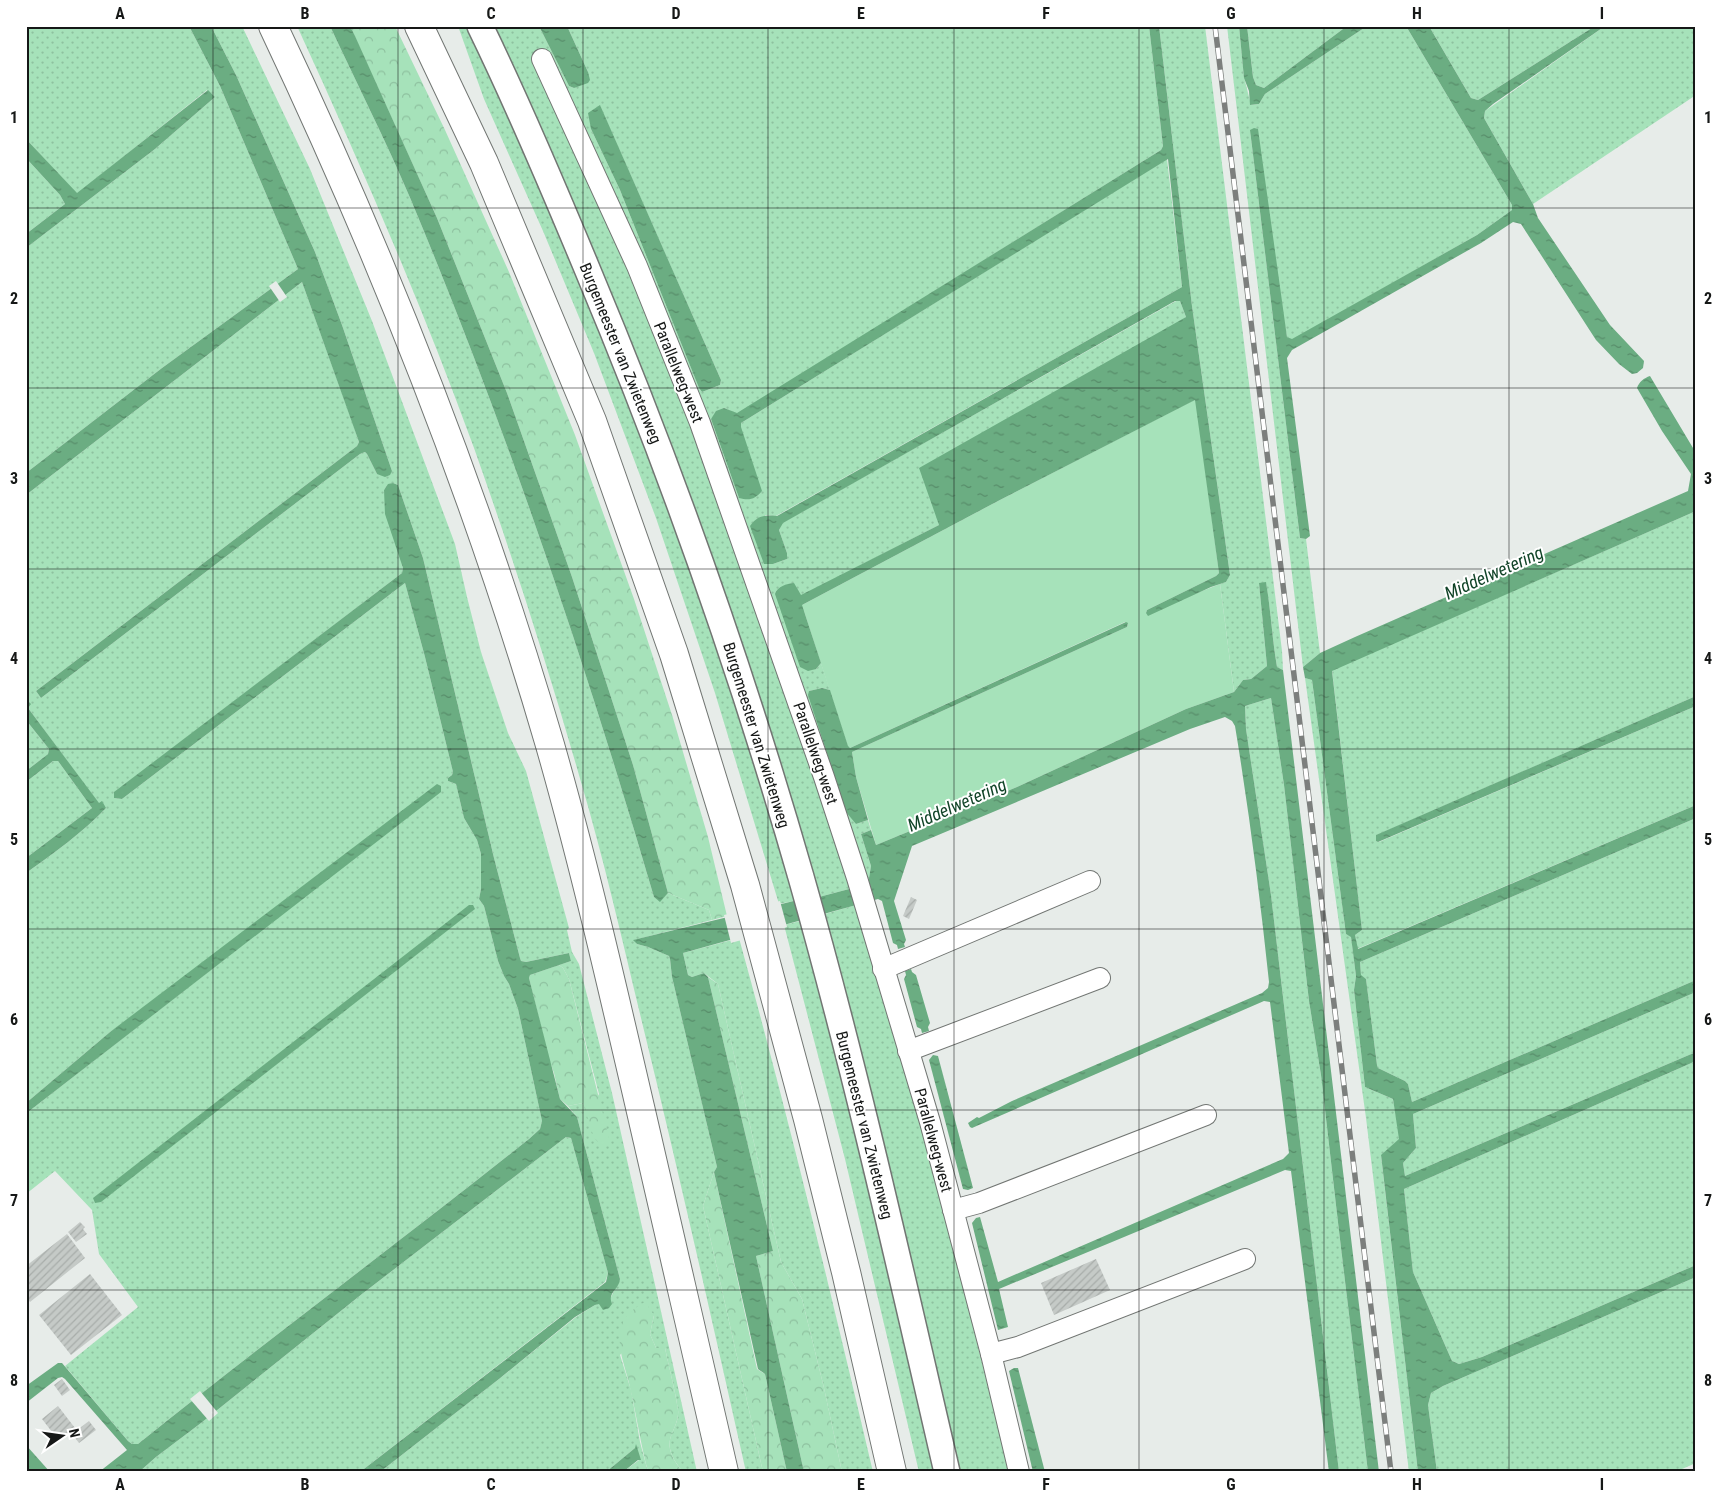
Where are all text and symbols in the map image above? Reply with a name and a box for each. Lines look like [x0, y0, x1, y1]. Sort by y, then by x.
text: A [115, 4, 125, 23]
text: B [301, 4, 310, 23]
text: C [486, 4, 496, 23]
text: D [671, 4, 681, 23]
text: E [857, 4, 865, 23]
text: F [1042, 4, 1050, 23]
text: G [1226, 4, 1236, 23]
text: H [1412, 4, 1422, 23]
text: I [1600, 4, 1604, 23]
text: 1 [10, 108, 18, 127]
text: 1 [1704, 108, 1712, 127]
street label: Burgemeester van Zwietenweg [576, 260, 666, 446]
text: 2 [10, 289, 18, 308]
text: 2 [1704, 289, 1712, 308]
street label: Parallelweg-west [650, 319, 707, 426]
text: 3 [10, 469, 18, 488]
text: 3 [1704, 469, 1712, 488]
water label: Middelwetering [1441, 541, 1547, 604]
street label: Burgemeester van Zwietenweg [719, 640, 794, 830]
text: 4 [10, 649, 18, 668]
text: 4 [1704, 649, 1712, 668]
street label: Parallelweg-west [789, 700, 842, 807]
water label: Middelwetering [904, 773, 1010, 836]
text: 5 [10, 830, 18, 849]
text: 5 [1704, 830, 1712, 849]
text: 6 [10, 1010, 18, 1029]
text: 6 [1704, 1010, 1712, 1029]
street label: Burgemeester van Zwietenweg [832, 1029, 897, 1221]
street label: Parallelweg-west [911, 1086, 957, 1194]
text: 7 [10, 1191, 18, 1210]
text: 7 [1704, 1191, 1712, 1210]
text: 8 [10, 1371, 18, 1390]
text: 8 [1704, 1371, 1712, 1390]
north arrow [38, 1410, 88, 1460]
text: N [66, 1427, 83, 1439]
text: A [115, 1475, 125, 1494]
text: B [301, 1475, 310, 1494]
text: C [486, 1475, 496, 1494]
text: D [671, 1475, 681, 1494]
text: E [857, 1475, 865, 1494]
text: F [1042, 1475, 1050, 1494]
text: G [1226, 1475, 1236, 1494]
text: H [1412, 1475, 1422, 1494]
text: I [1600, 1475, 1604, 1494]

